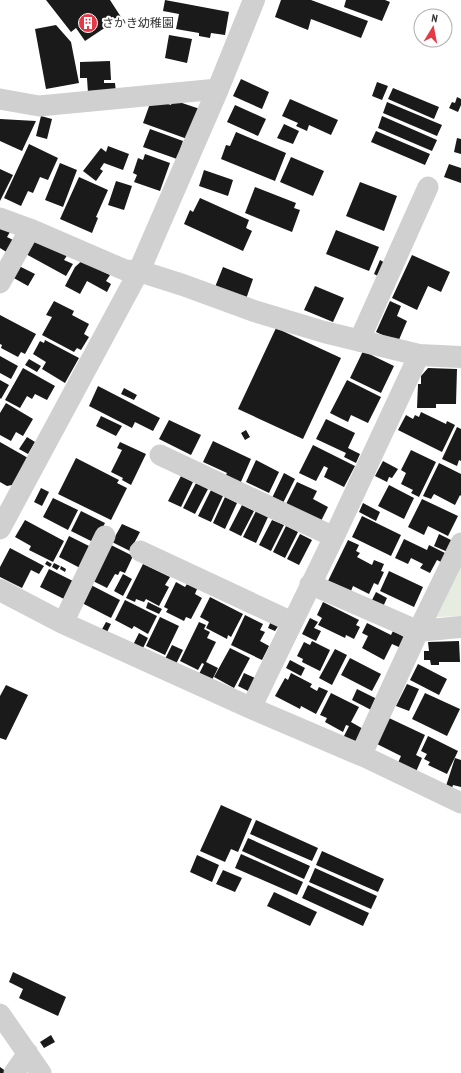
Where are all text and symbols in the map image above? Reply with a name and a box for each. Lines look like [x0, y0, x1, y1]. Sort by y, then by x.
north arrow [413, 8, 453, 48]
text: N [431, 11, 439, 26]
building icon: さかき幼稚園 [77, 12, 99, 34]
place label: さかき幼稚園 [102, 15, 174, 30]

